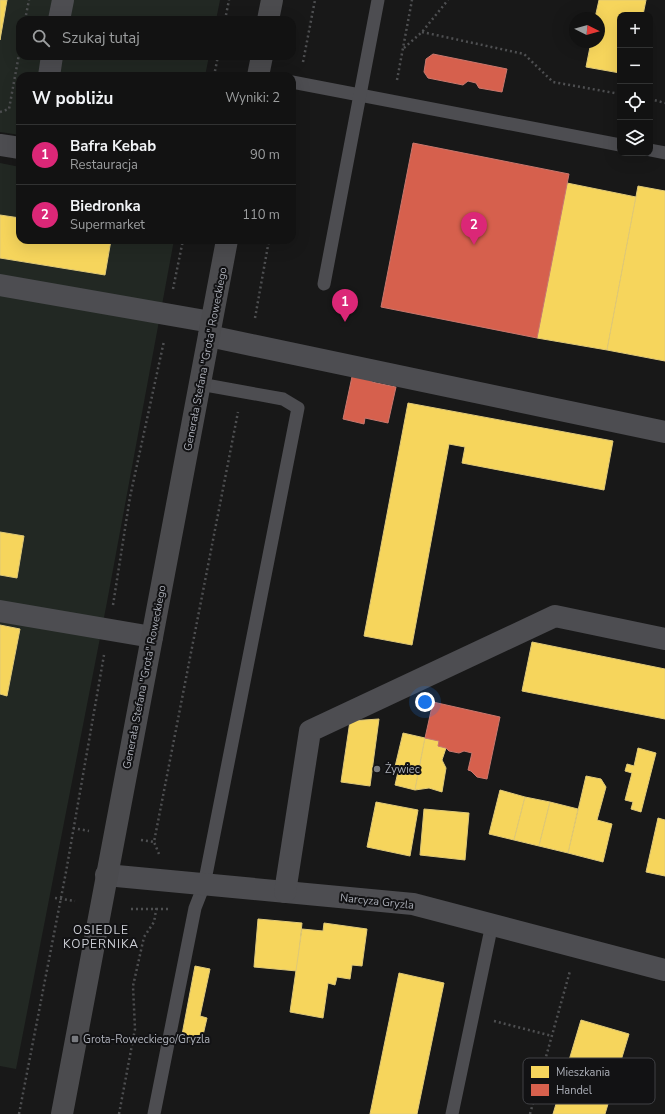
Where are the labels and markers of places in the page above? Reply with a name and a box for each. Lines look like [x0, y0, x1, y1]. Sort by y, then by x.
pin: 2 [461, 212, 487, 245]
pin: 1 [332, 289, 358, 322]
place label: Żywiec [385, 762, 420, 777]
marker: Żywiec [372, 764, 382, 774]
place label: Grota-Roweckiego/Gryzla [83, 1032, 210, 1047]
marker: Grota-Roweckiego/Gryzla [70, 1034, 80, 1044]

